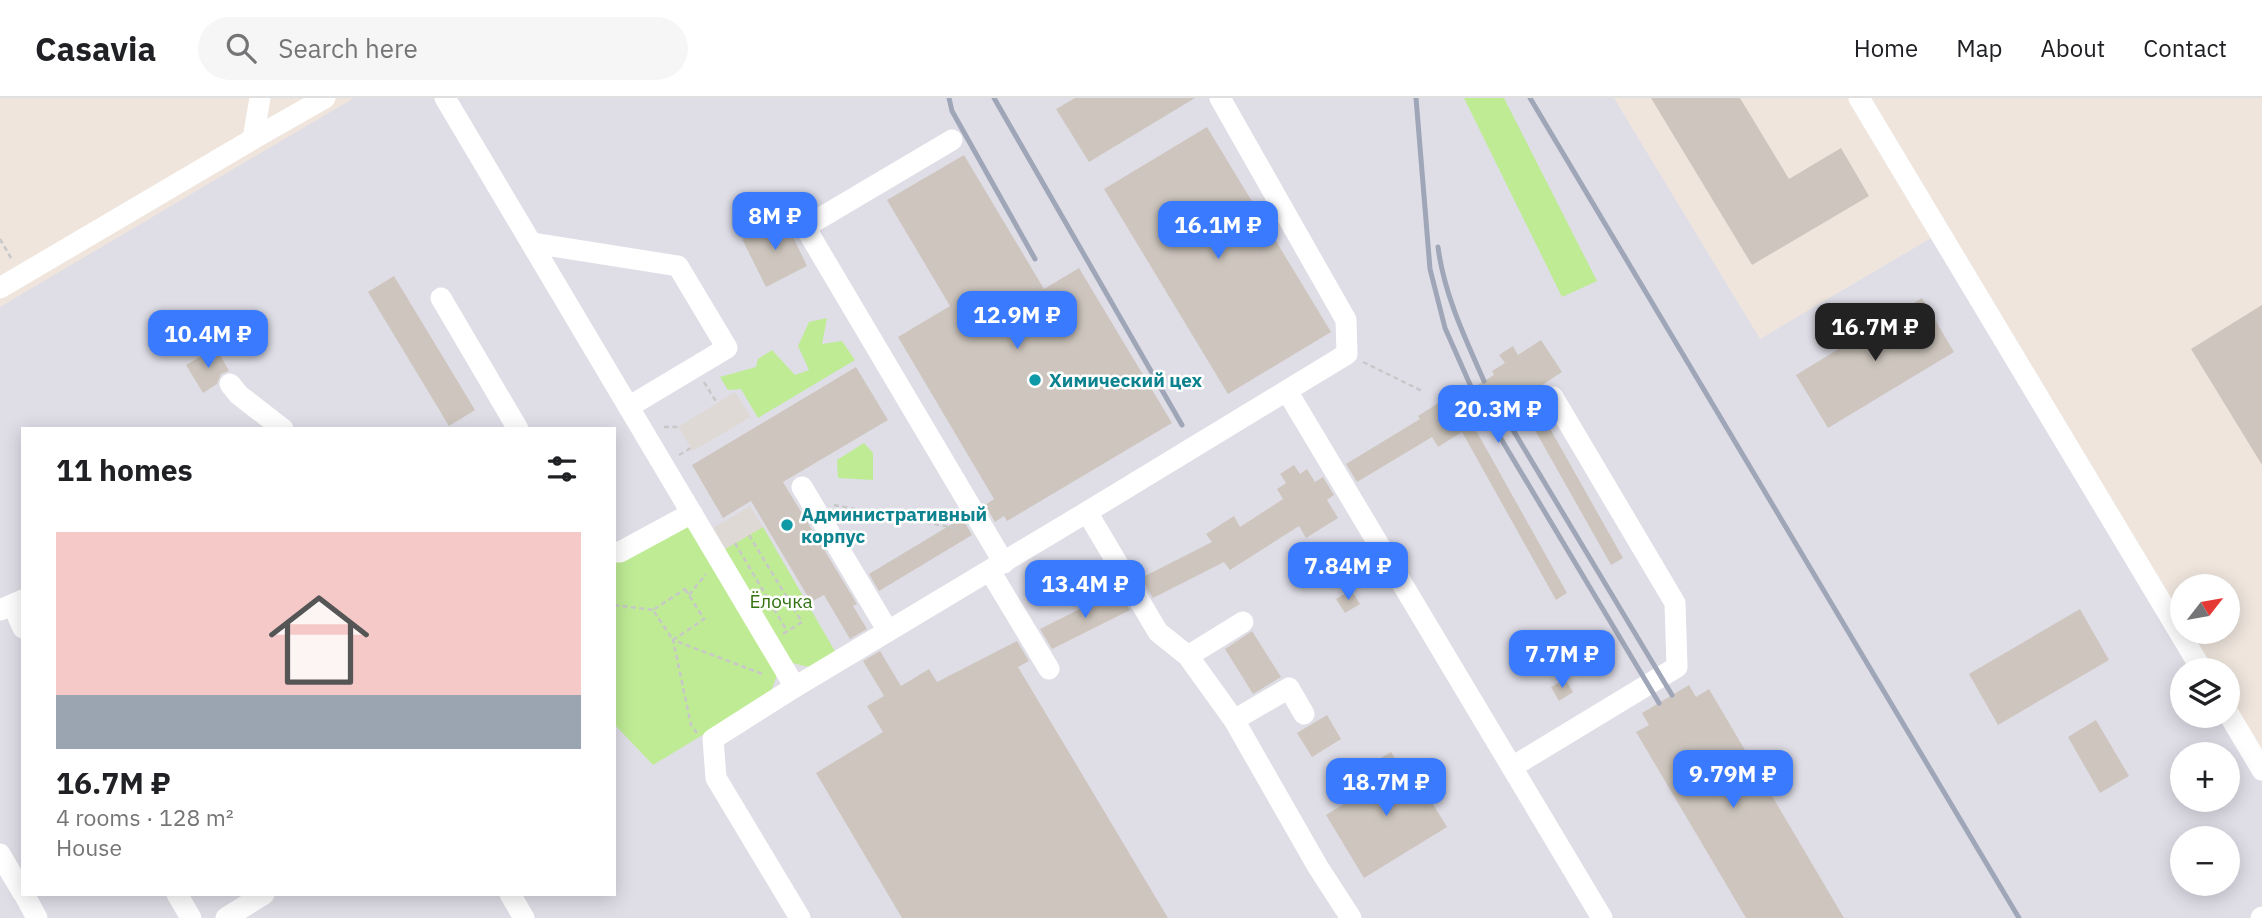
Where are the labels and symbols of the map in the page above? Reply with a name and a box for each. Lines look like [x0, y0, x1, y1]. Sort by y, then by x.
pin: 8M ₽ [734, 192, 816, 252]
pin: 16.1M ₽ [1153, 202, 1283, 261]
pin: 12.9M ₽ [952, 292, 1082, 351]
pin: 16.7M ₽ [1810, 303, 1940, 363]
pin: 10.4M ₽ [143, 310, 273, 370]
place label: Химический цех [1049, 368, 1203, 392]
marker: Химический цех [1027, 372, 1043, 388]
pin: 20.3M ₽ [1433, 386, 1563, 445]
place label: Административный корпус [801, 502, 987, 548]
marker: Административный корпус [779, 517, 795, 533]
pin: 7.84M ₽ [1283, 542, 1413, 602]
pin: 13.4M ₽ [1020, 560, 1150, 620]
north arrow [2170, 574, 2240, 644]
park label: Ёлочка [749, 589, 813, 613]
pin: 7.7M ₽ [1505, 630, 1619, 690]
pin: 9.79M ₽ [1668, 750, 1798, 810]
pin: 18.7M ₽ [1321, 758, 1451, 818]

